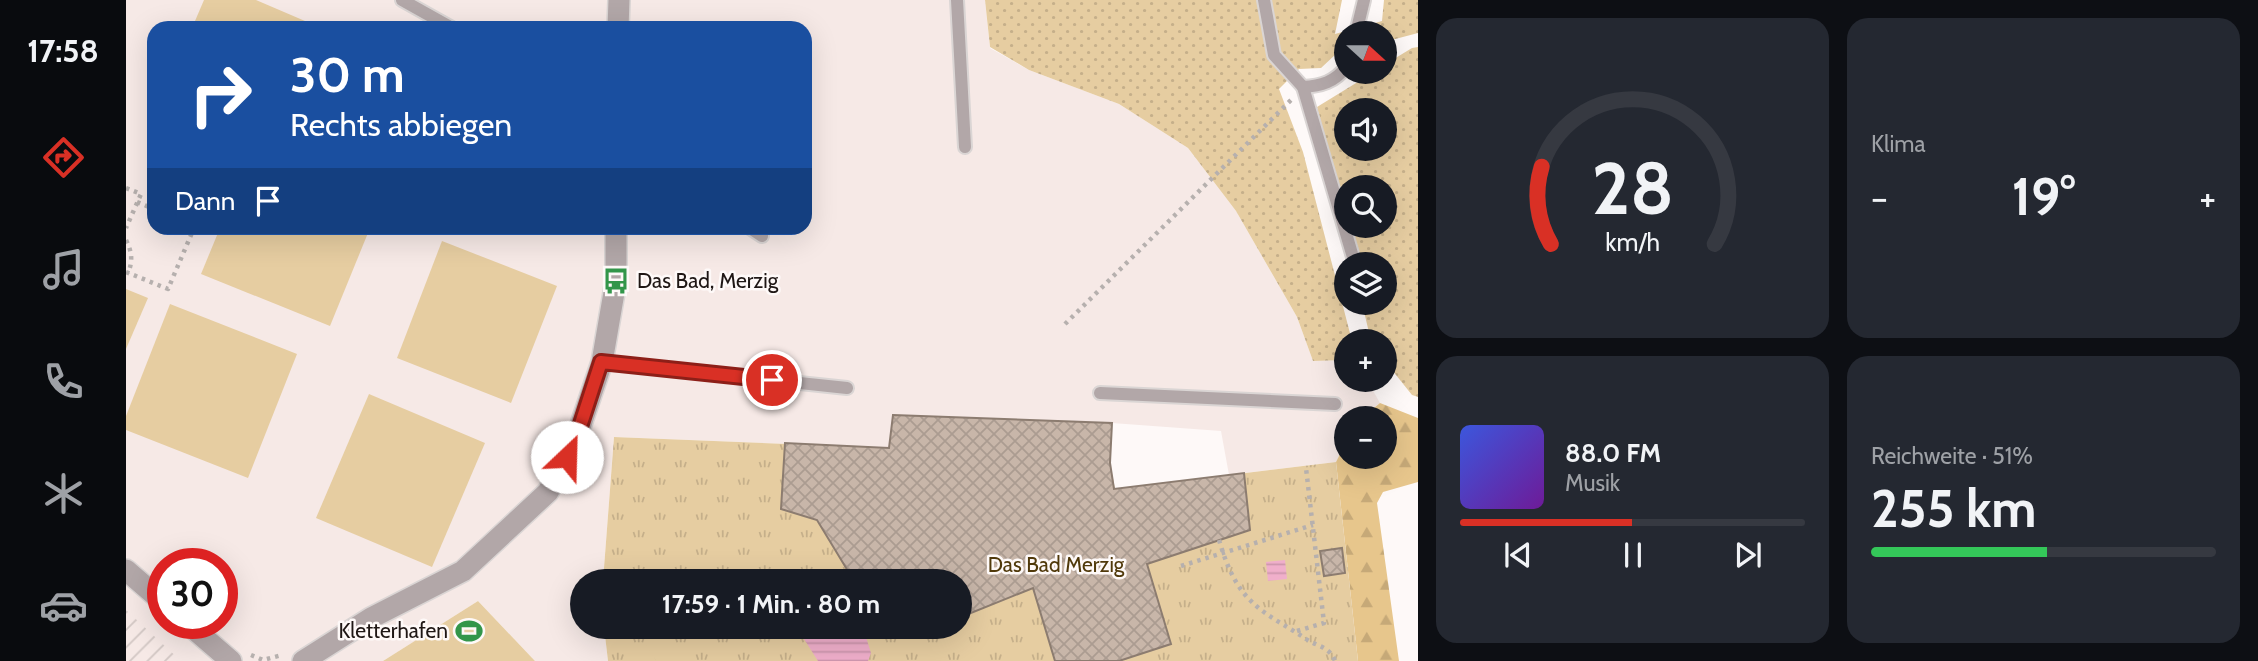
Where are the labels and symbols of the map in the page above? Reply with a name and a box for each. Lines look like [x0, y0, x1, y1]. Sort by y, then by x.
north arrow [1334, 21, 1396, 84]
bus stop icon: Das Bad, Merzig [601, 266, 631, 296]
place label: Das Bad, Merzig [637, 268, 779, 293]
pin [742, 350, 802, 410]
position arrow [530, 420, 604, 494]
speed limit sign: 30 [147, 548, 238, 639]
park label: Das Bad Merzig [988, 552, 1125, 577]
sports icon: Kletterhafen [454, 616, 484, 646]
place label: Kletterhafen [338, 618, 448, 643]

